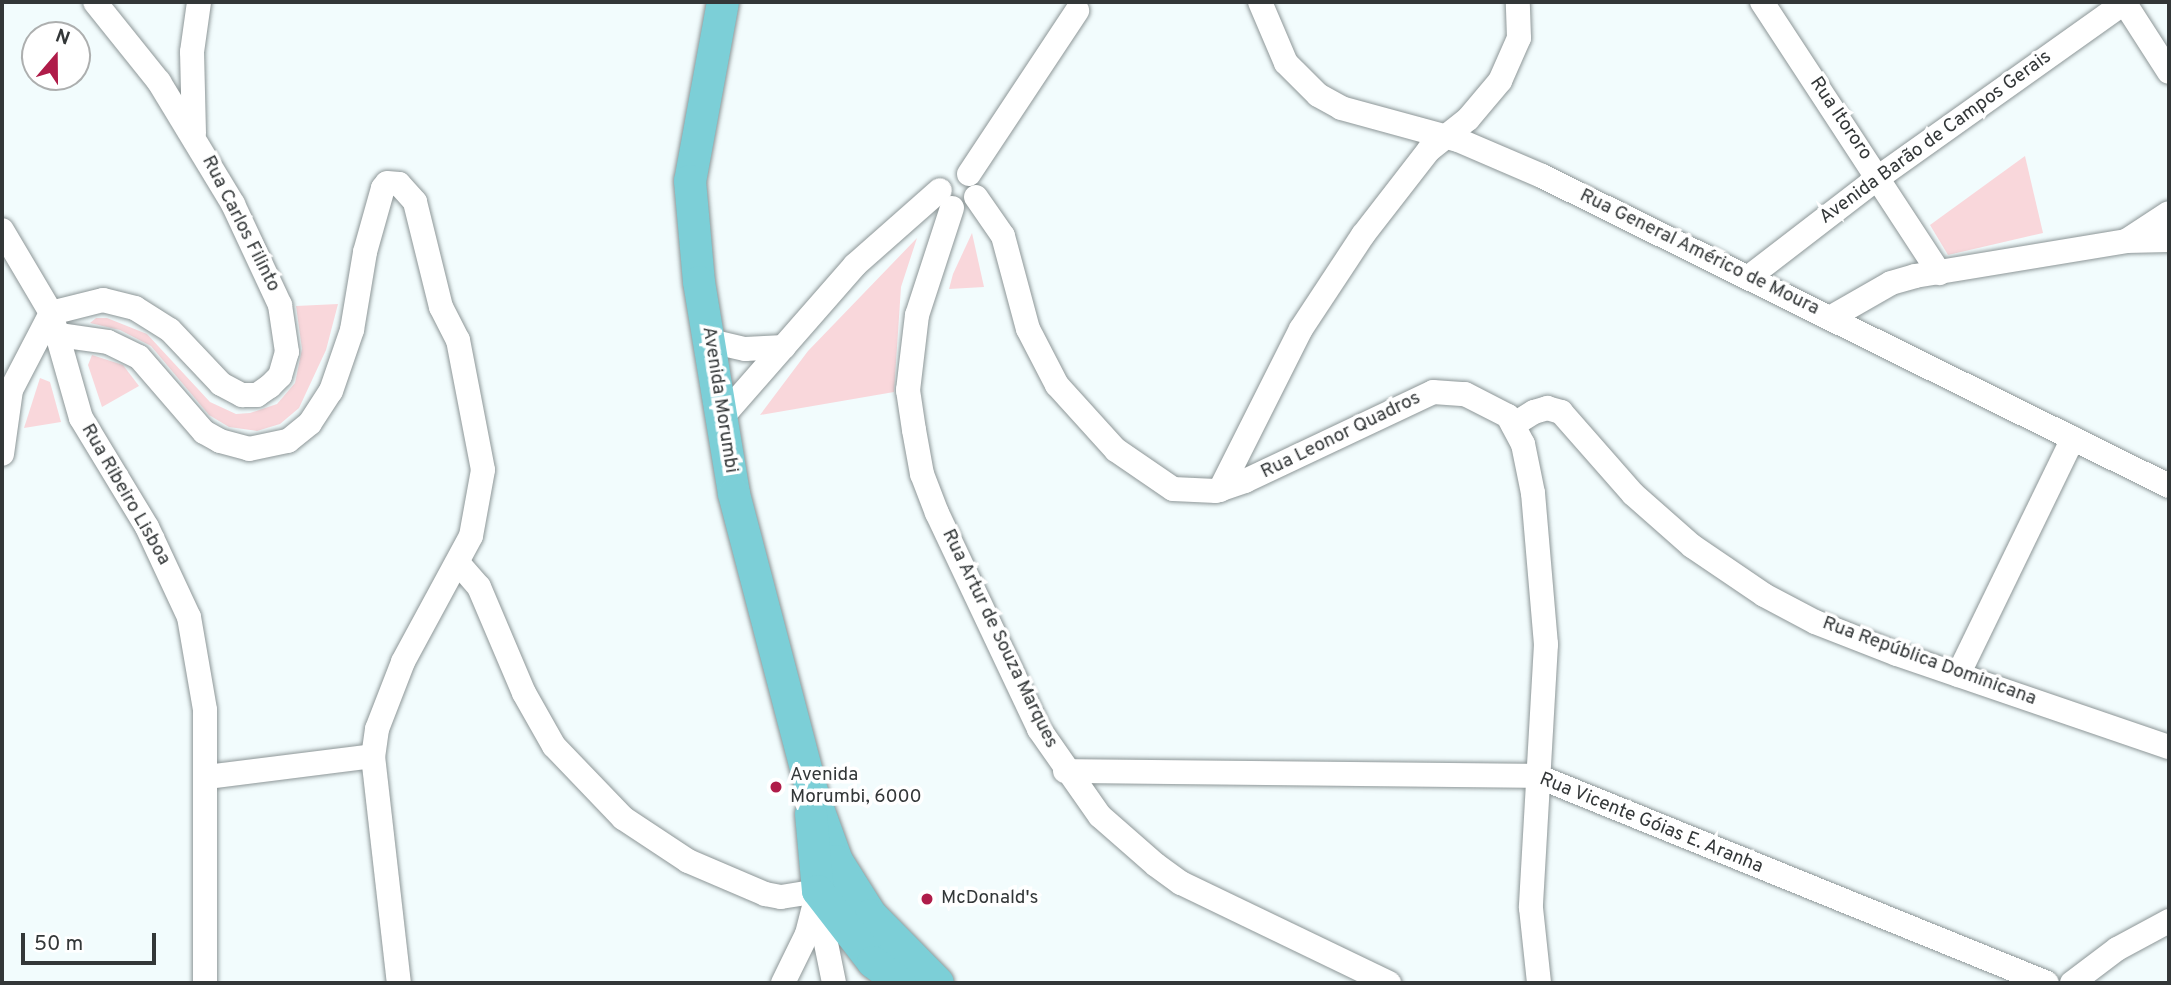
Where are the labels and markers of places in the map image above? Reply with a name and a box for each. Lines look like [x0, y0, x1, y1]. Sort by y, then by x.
place label: Avenida Morumbi, 6000 [790, 765, 922, 809]
marker: Avenida Morumbi, 6000 [768, 779, 784, 795]
place label: McDonald's [941, 888, 1039, 910]
marker: McDonald's [919, 891, 935, 907]

